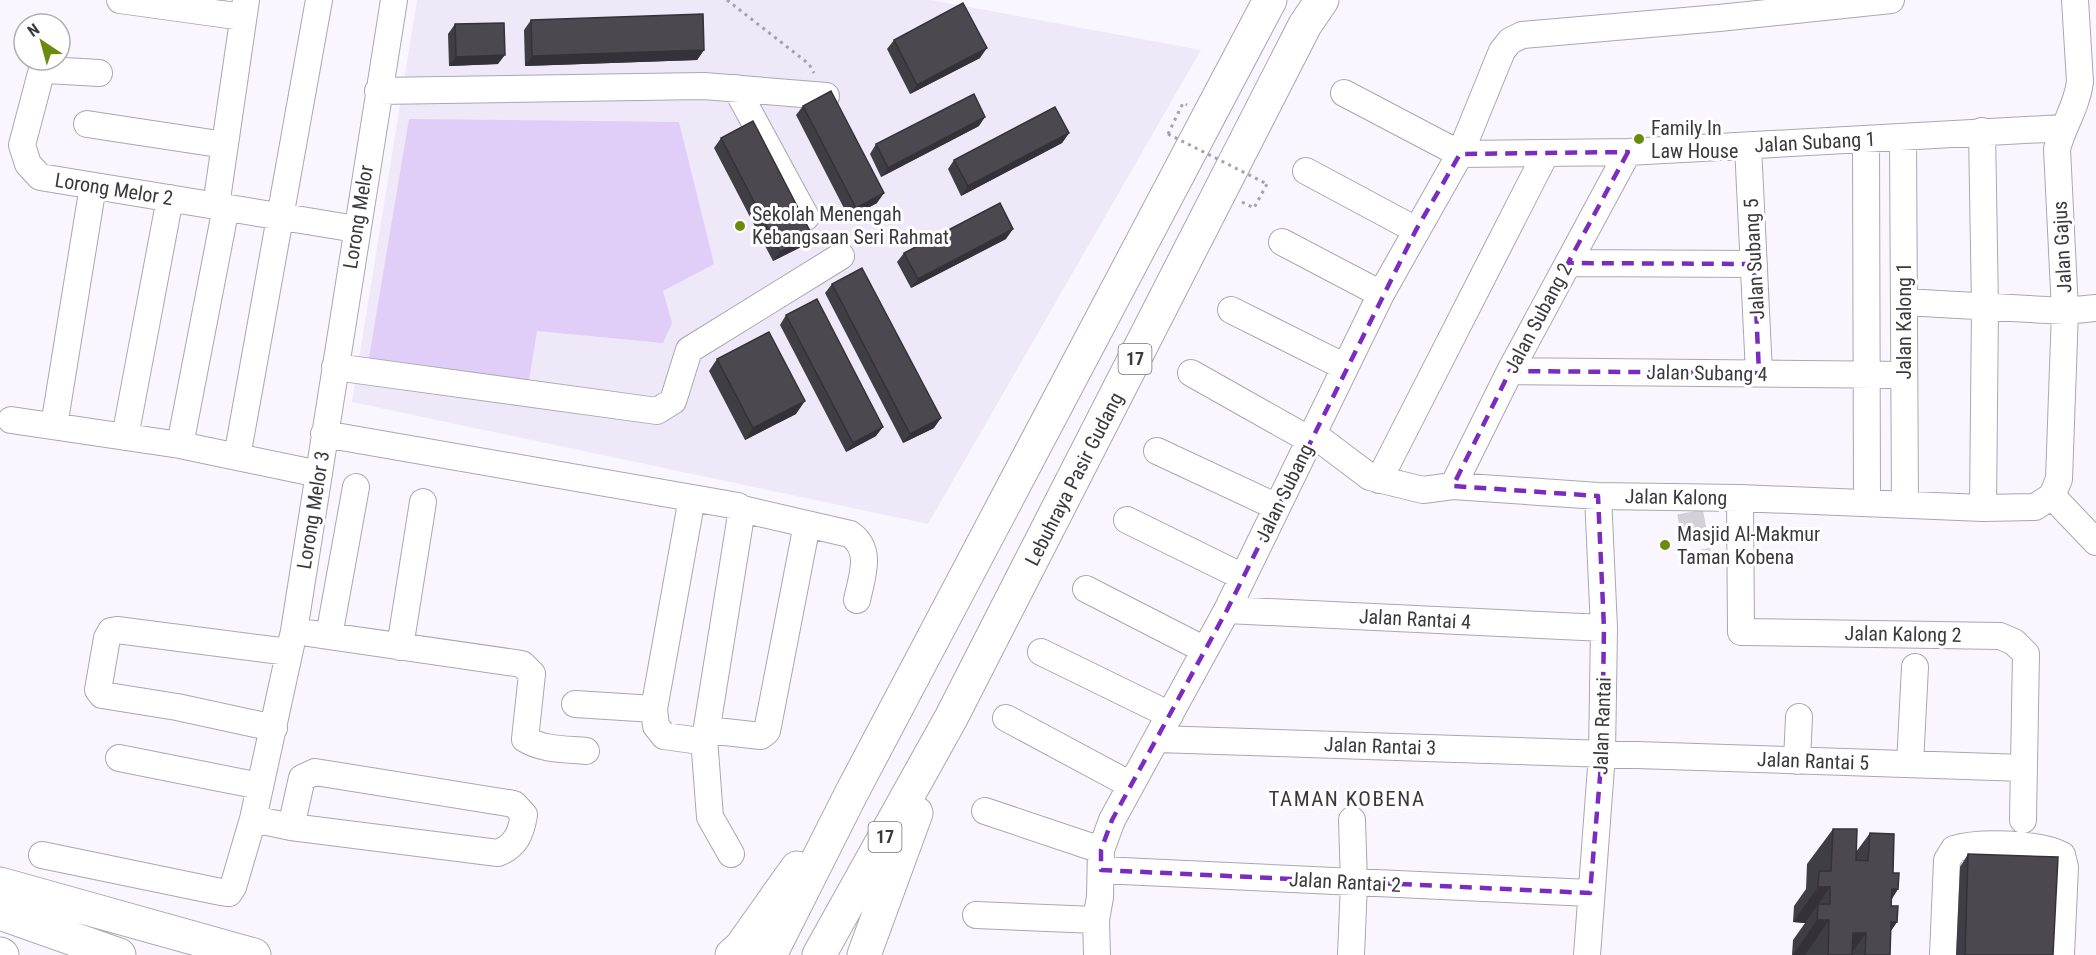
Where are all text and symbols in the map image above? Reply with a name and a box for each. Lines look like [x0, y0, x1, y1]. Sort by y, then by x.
north arrow [12, 12, 72, 72]
text: N [24, 20, 43, 41]
place label: Family In Law House [1651, 116, 1738, 163]
street label: Jalan Subang 1 [1754, 127, 1876, 157]
marker: Family In Law House [1632, 132, 1646, 146]
street label: Lorong Melor [338, 163, 378, 271]
street label: Lorong Melor 2 [53, 168, 175, 210]
street label: Jalan Subang 5 [1739, 198, 1769, 320]
street label: Jalan Gajus [2048, 200, 2076, 294]
place label: Sekolah Menengah Kebangsaan Seri Rahmat [752, 202, 949, 249]
marker: Sekolah Menengah Kebangsaan Seri Rahmat [733, 219, 747, 233]
street label: Jalan Subang 2 [1499, 259, 1577, 377]
street label: Jalan Kalong 1 [1892, 263, 1916, 379]
road number: 17 [1118, 344, 1152, 374]
street label: Jalan Subang 4 [1646, 360, 1768, 386]
street label: Lebuhraya Pasir Gudang [1020, 388, 1128, 570]
street label: Jalan Subang [1250, 440, 1318, 546]
street label: Lorong Melor 3 [292, 449, 334, 571]
street label: Jalan Kalong [1625, 484, 1727, 510]
place label: Masjid Al-Makmur Taman Kobena [1677, 522, 1820, 569]
marker: Masjid Al-Makmur Taman Kobena [1658, 538, 1672, 552]
street label: Jalan Rantai 4 [1358, 604, 1472, 634]
street label: Jalan Kalong 2 [1844, 621, 1962, 647]
street label: Jalan Rantai [1588, 677, 1616, 775]
street label: Jalan Rantai 3 [1324, 732, 1436, 760]
street label: Jalan Rantai 5 [1757, 747, 1870, 775]
district label: TAMAN KOBENA [1268, 787, 1426, 811]
road number: 17 [868, 822, 902, 852]
street label: Jalan Rantai 2 [1288, 867, 1402, 897]

